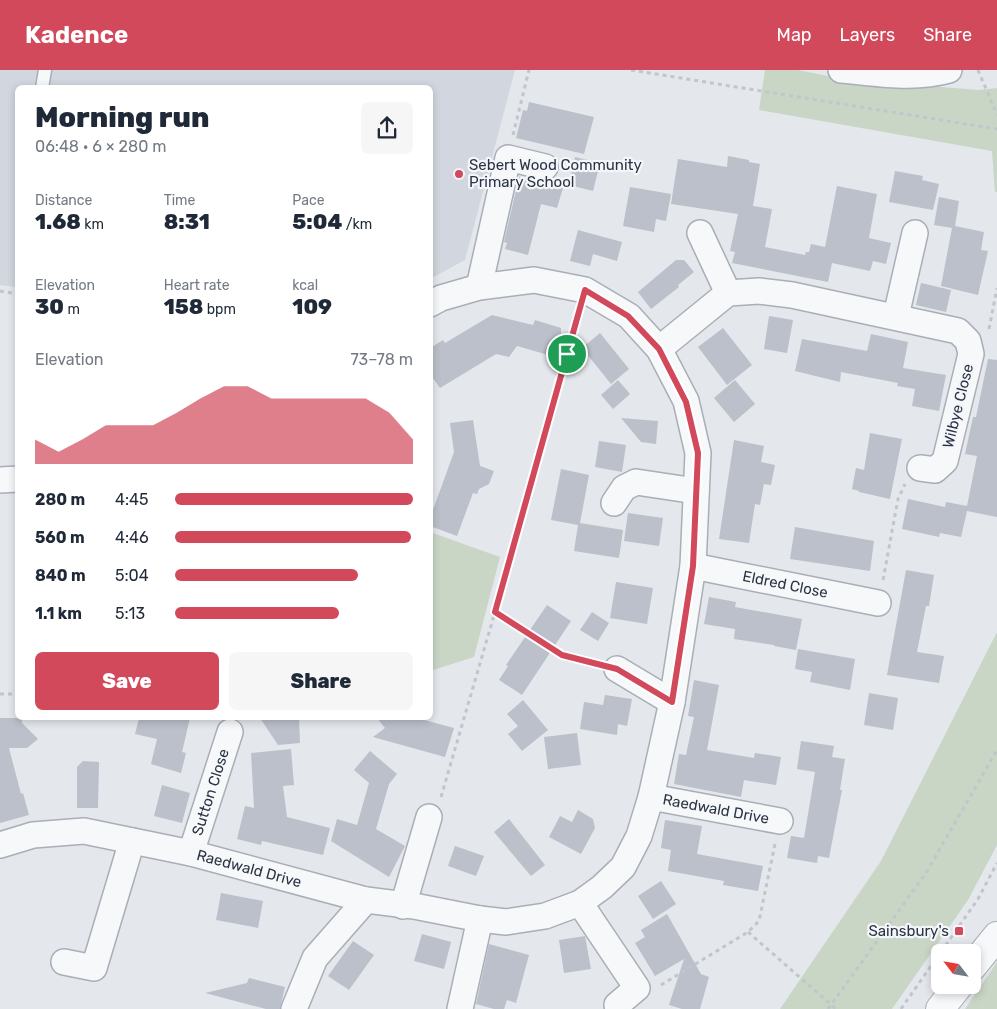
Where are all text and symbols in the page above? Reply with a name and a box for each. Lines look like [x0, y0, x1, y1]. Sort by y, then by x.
text: Kadence [25, 21, 128, 49]
text: Map [777, 24, 812, 46]
text: Layers [840, 24, 895, 46]
text: Share [923, 24, 972, 46]
text: Morning run [35, 101, 209, 134]
button: share [361, 102, 413, 154]
text: 06:48 · 6 × 280 m [35, 137, 166, 156]
place label: Sebert Wood Community Primary School [469, 156, 642, 191]
marker: Sebert Wood Community Primary School [453, 168, 465, 180]
text: Distance [35, 192, 92, 209]
text: Time [164, 192, 195, 209]
text: Pace [292, 192, 324, 209]
text: 1.68 [35, 209, 81, 234]
text: 8:31 [164, 209, 210, 234]
text: 5:04 [292, 209, 342, 234]
text: km [81, 216, 104, 233]
text: /km [342, 216, 372, 233]
text: Elevation [35, 277, 95, 294]
text: Heart rate [164, 277, 230, 294]
text: kcal [292, 277, 318, 294]
text: 30 [35, 294, 64, 319]
text: 158 [164, 294, 203, 319]
text: 109 [292, 294, 332, 319]
text: m [64, 301, 80, 318]
text: bpm [203, 301, 236, 318]
pin [546, 333, 588, 375]
icon: arrive [553, 340, 581, 368]
text: Elevation [35, 350, 104, 369]
text: 73–78 m [350, 350, 413, 369]
street label: Wilbye Close [939, 362, 977, 450]
text: 280 m [35, 490, 85, 509]
text: 4:45 [115, 490, 148, 509]
text: 560 m [35, 528, 85, 547]
text: 4:46 [115, 528, 149, 547]
text: 840 m [35, 566, 86, 585]
text: 5:04 [115, 566, 149, 585]
street label: Eldred Close [741, 567, 829, 602]
text: 1.1 km [35, 604, 82, 623]
text: 5:13 [115, 604, 145, 623]
button: Save [35, 652, 219, 710]
button: Share [229, 652, 413, 710]
street label: Sutton Close [188, 747, 233, 838]
street label: Raedwald Drive [661, 790, 771, 828]
street label: Raedwald Drive [195, 846, 304, 891]
place label: Sainsbury's [868, 922, 949, 940]
marker: Sainsbury's [953, 925, 965, 937]
north arrow [931, 944, 981, 994]
map controls [931, 944, 981, 994]

